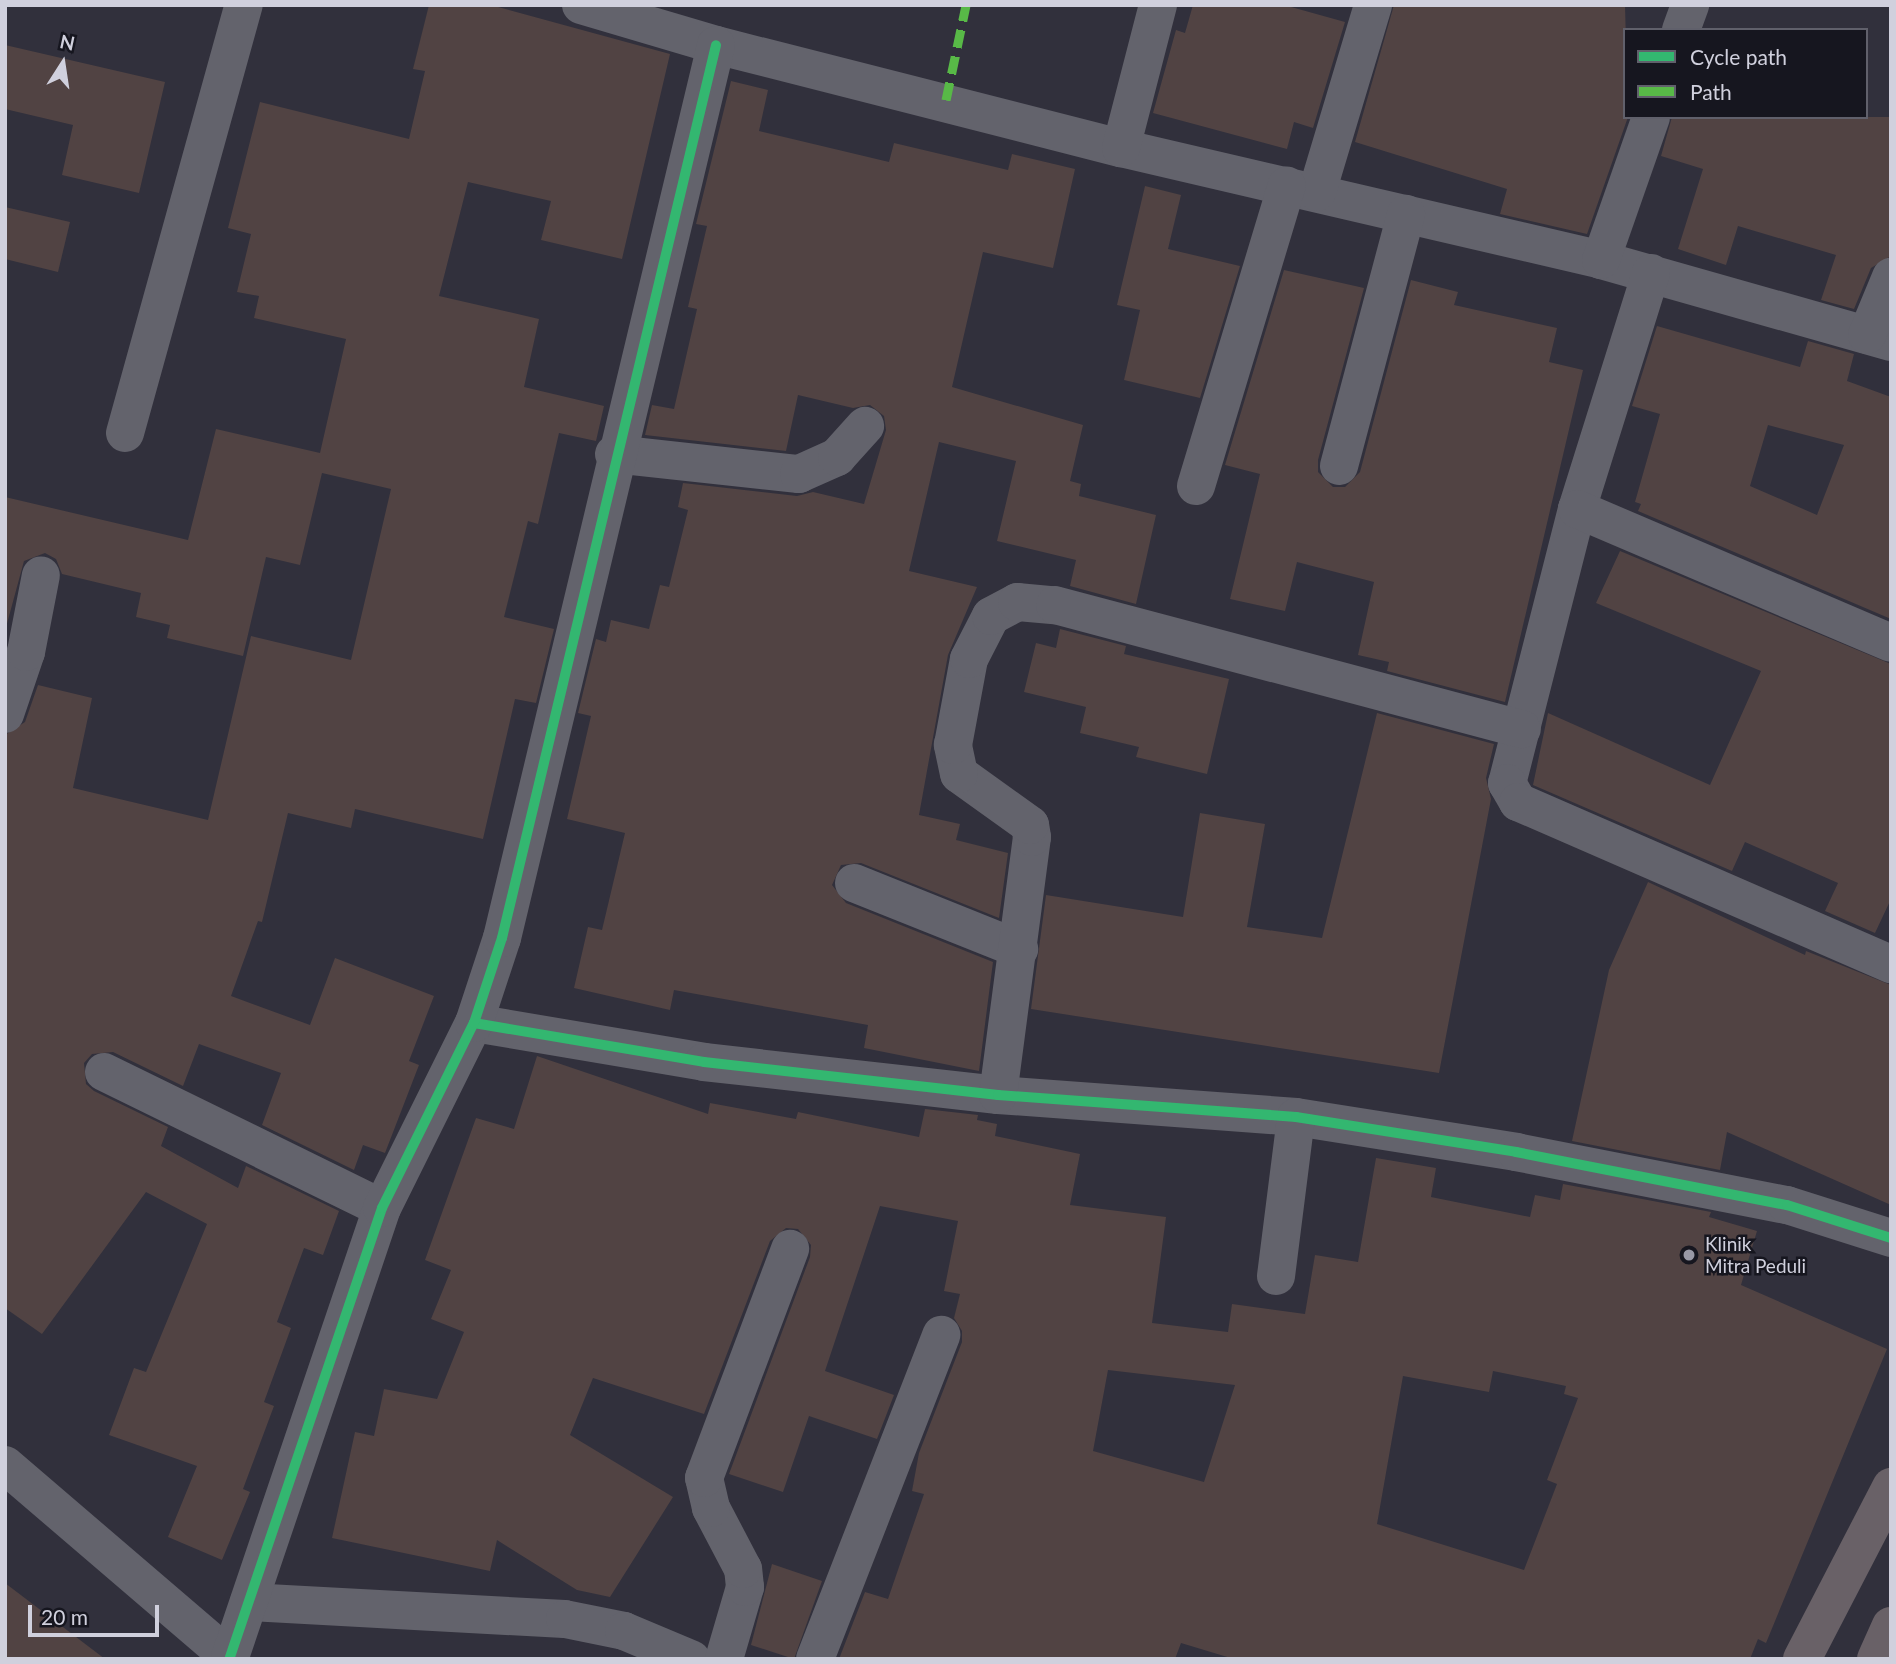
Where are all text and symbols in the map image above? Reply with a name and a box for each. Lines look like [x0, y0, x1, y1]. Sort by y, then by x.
north arrow [28, 28, 98, 98]
legend [1623, 28, 1868, 119]
text: N [58, 29, 77, 55]
text: Cycle path [1690, 44, 1787, 69]
text: Path [1690, 79, 1732, 104]
place label: Klinik Mitra Peduli [1705, 1233, 1806, 1277]
marker: Klinik Mitra Peduli [1679, 1245, 1699, 1265]
scale bar [32, 1590, 163, 1634]
text: 20 m [41, 1604, 88, 1629]

